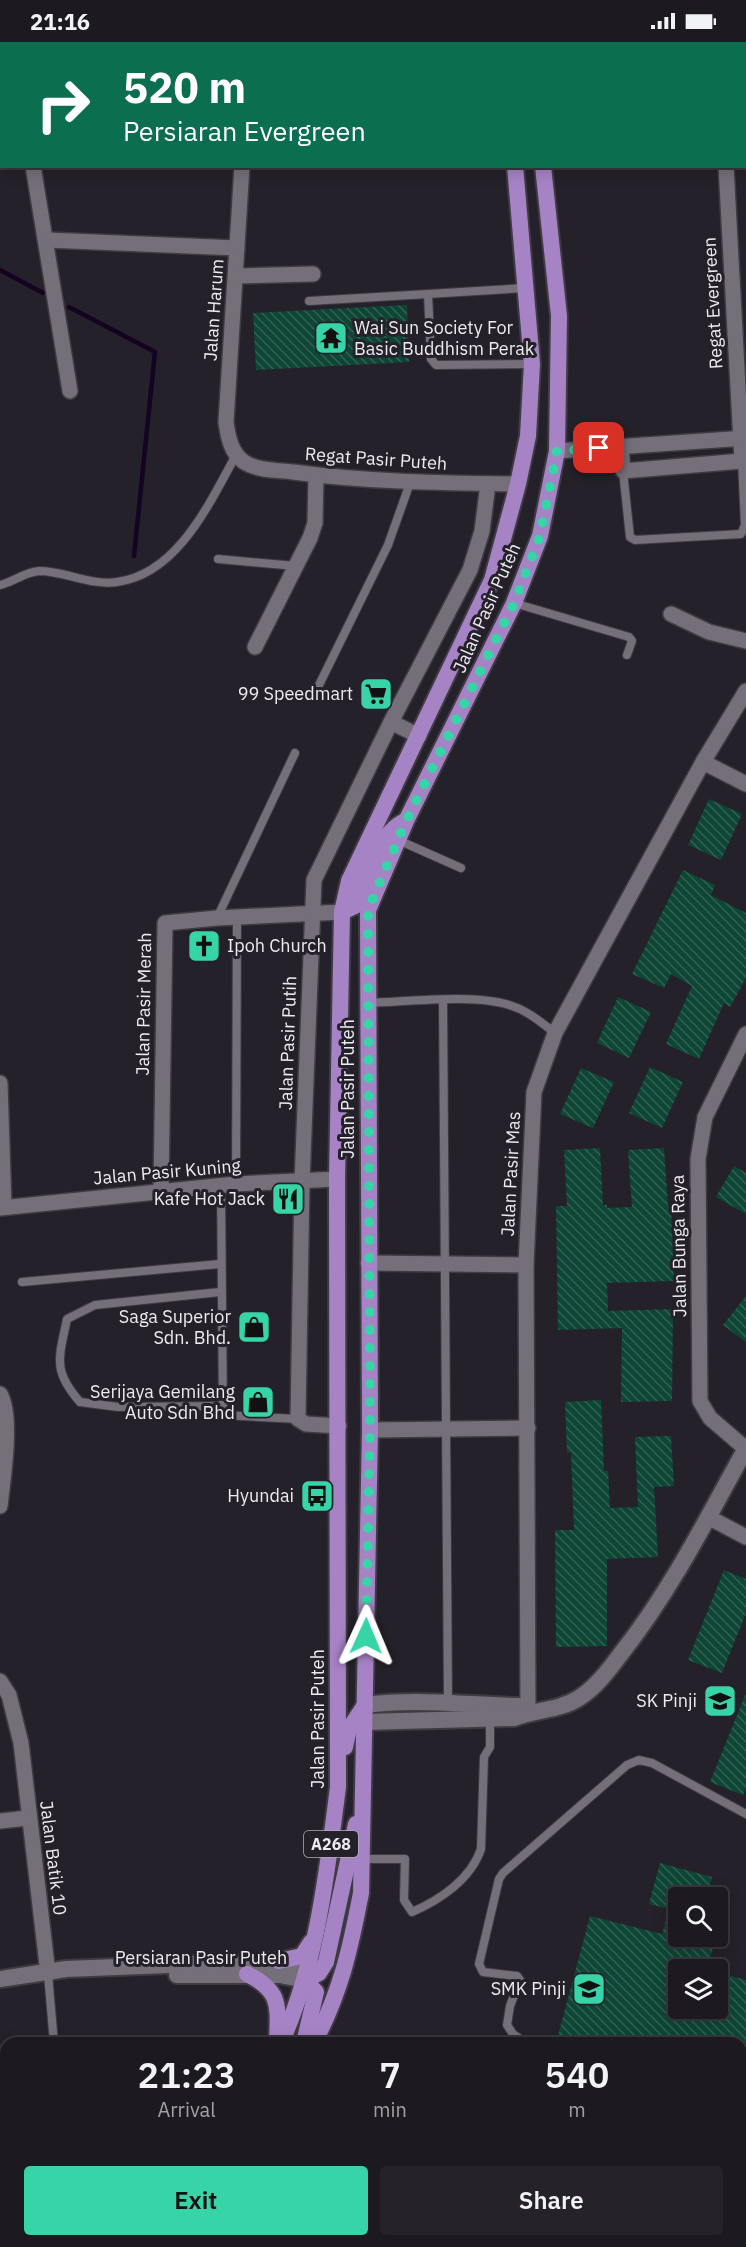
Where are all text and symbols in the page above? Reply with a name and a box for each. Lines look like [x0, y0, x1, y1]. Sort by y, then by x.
text: 21:16 [30, 7, 90, 36]
text: 520 m [123, 60, 246, 115]
icon: right [24, 66, 102, 144]
text: Persiaran Evergreen [123, 113, 366, 148]
street label: Regat Evergreen [698, 236, 727, 370]
street label: Jalan Harum [198, 258, 229, 362]
place label: Wai Sun Society For Basic Buddhism Perak [354, 316, 535, 360]
temple icon: Wai Sun Society For Basic Buddhism Perak [313, 320, 349, 356]
pin [573, 422, 624, 473]
icon: arrive [582, 431, 615, 464]
street label: Regat Pasir Puteh [304, 442, 448, 475]
street label: Jalan Pasir Puteh [448, 539, 525, 676]
supermarket icon: 99 Speedmart [358, 676, 394, 712]
place label: 99 Speedmart [238, 682, 353, 705]
church icon: Ipoh Church [186, 928, 222, 964]
street label: Jalan Pasir Merah [131, 932, 156, 1076]
place label: Ipoh Church [227, 934, 327, 957]
street label: Jalan Pasir Putih [274, 975, 301, 1111]
street label: Jalan Pasir Puteh [336, 1019, 359, 1159]
street label: Jalan Pasir Mas [496, 1111, 525, 1237]
street label: Jalan Pasir Kuning [92, 1154, 242, 1189]
street label: Jalan Bunga Raya [666, 1174, 691, 1317]
restaurant icon: Kafe Hot Jack [270, 1181, 306, 1217]
place label: Kafe Hot Jack [154, 1187, 266, 1210]
place label: Saga Superior Sdn. Bhd. [119, 1305, 231, 1349]
shop icon: Saga Superior Sdn. Bhd. [236, 1309, 272, 1345]
place label: Serijaya Gemilang Auto Sdn Bhd [90, 1380, 235, 1424]
shop icon: Serijaya Gemilang Auto Sdn Bhd [240, 1384, 276, 1420]
bus stop icon: Hyundai [299, 1478, 335, 1514]
place label: Hyundai [227, 1484, 294, 1507]
position arrow [334, 1604, 398, 1668]
street label: Jalan Pasir Puteh [306, 1649, 329, 1789]
school or university icon: SK Pinji [702, 1683, 738, 1719]
place label: SK Pinji [636, 1689, 697, 1712]
street label: Jalan Batik 10 [35, 1799, 72, 1917]
road number: A268 [304, 1831, 358, 1857]
map controls [668, 1887, 728, 2019]
button: search [668, 1887, 728, 1947]
street label: Persiaran Pasir Puteh [115, 1946, 287, 1969]
button: layers [668, 1959, 728, 2019]
school or university icon: SMK Pinji [571, 1971, 607, 2007]
place label: SMK Pinji [491, 1977, 566, 2000]
text: 21:23 [138, 2051, 236, 2098]
text: 7 [379, 2051, 401, 2098]
text: 540 [545, 2051, 609, 2098]
text: Arrival [157, 2096, 216, 2123]
text: min [373, 2096, 407, 2123]
text: m [568, 2096, 586, 2123]
button: Exit [24, 2166, 368, 2235]
button: Share [380, 2166, 723, 2235]

